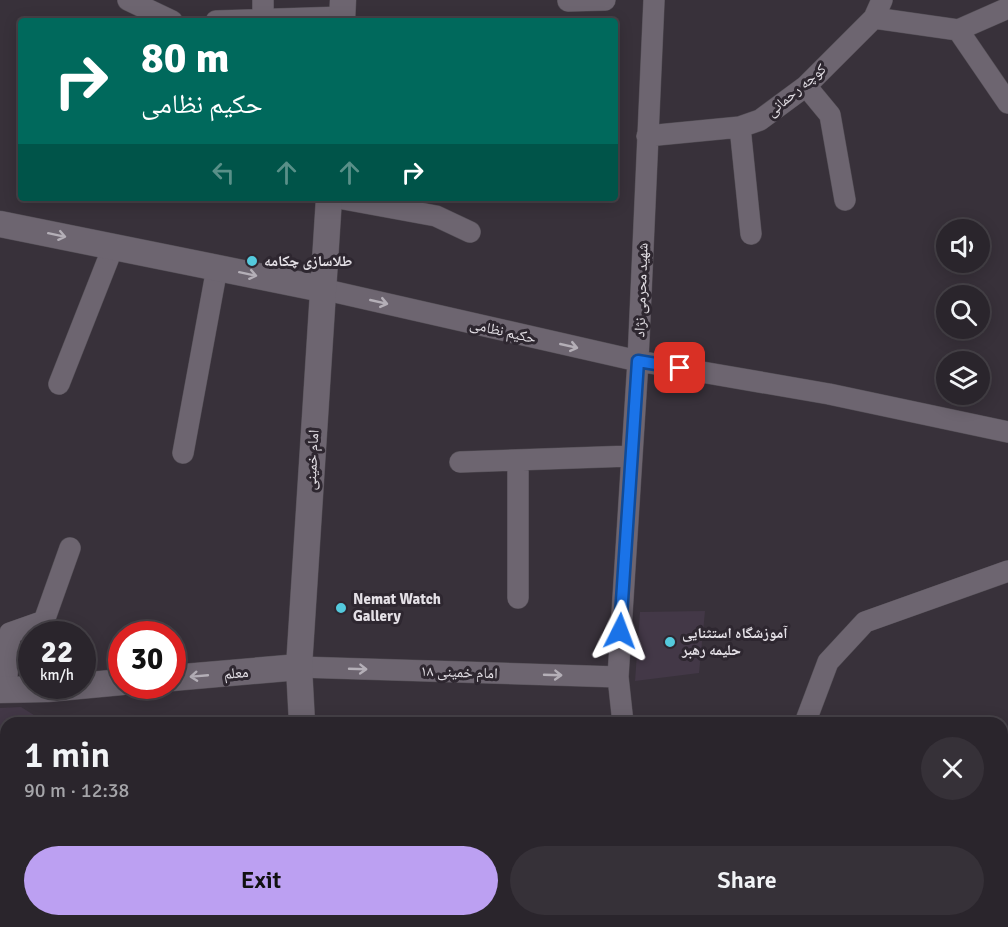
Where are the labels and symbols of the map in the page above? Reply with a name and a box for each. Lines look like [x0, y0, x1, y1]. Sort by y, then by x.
street label: کوچه رحمانی [762, 60, 830, 121]
one-way arrow [47, 230, 67, 241]
street label: شهید محرمی نژاد [630, 242, 653, 338]
place label: طلاسازی چکامه [264, 252, 352, 270]
marker: طلاسازی چکامه [245, 254, 259, 268]
one-way arrow [239, 269, 258, 281]
one-way arrow [369, 297, 388, 309]
street label: حکیم نظامی [468, 315, 538, 348]
one-way arrow [559, 340, 578, 352]
pin [654, 342, 705, 393]
street label: امام خمینی [301, 429, 324, 491]
place label: Nemat Watch Gallery [353, 590, 441, 625]
position arrow [588, 599, 652, 663]
marker: Nemat Watch Gallery [334, 601, 348, 615]
speed limit sign: 30 [108, 621, 186, 699]
place label: آموزشگاه استثنایی حلیمه رهبر [681, 624, 788, 659]
marker: آموزشگاه استثنایی حلیمه رهبر [663, 635, 677, 649]
street label: امام خمینی ۱۸ [420, 662, 498, 683]
street label: معلم [223, 663, 249, 684]
one-way arrow [347, 663, 367, 675]
one-way arrow [542, 669, 562, 681]
one-way arrow [190, 671, 210, 682]

